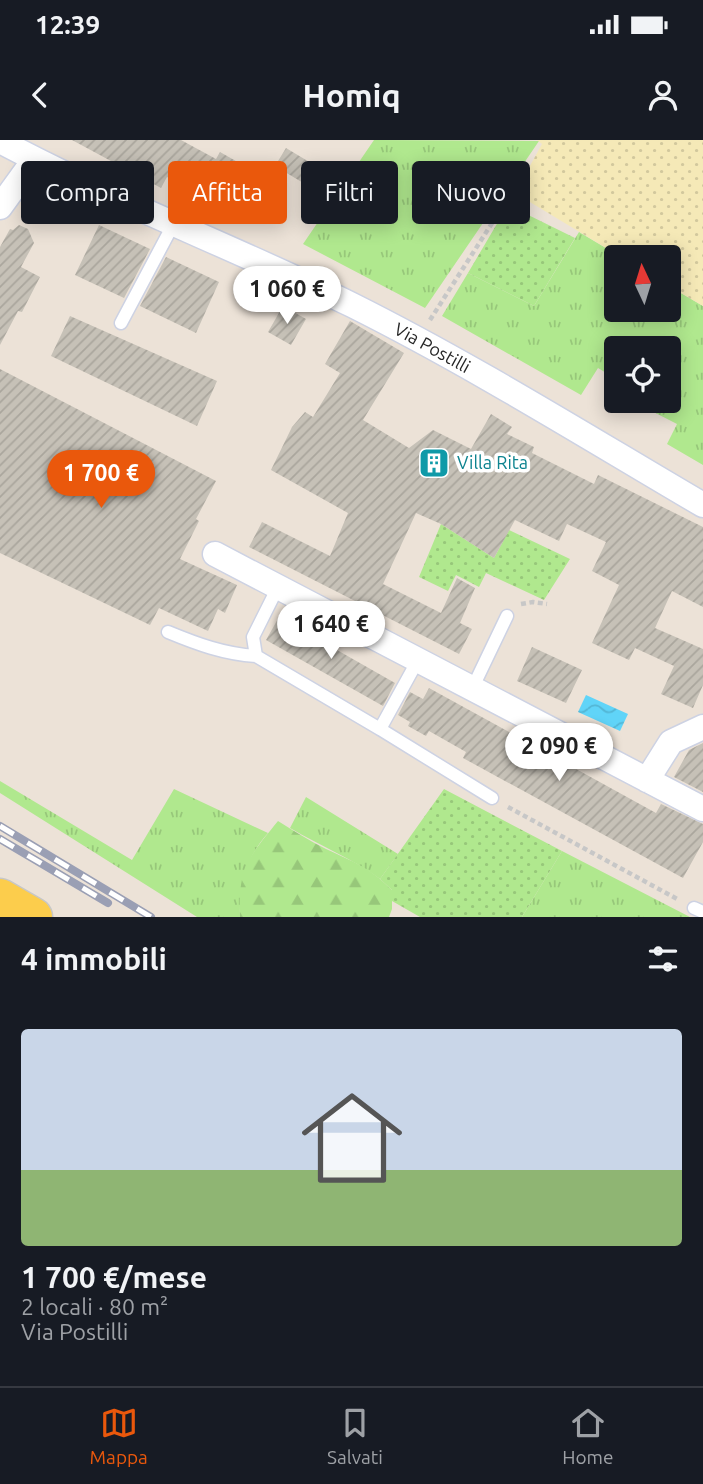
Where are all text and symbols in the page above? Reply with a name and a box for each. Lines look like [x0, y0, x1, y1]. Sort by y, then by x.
text: 12:39 [35, 10, 100, 39]
icon: back [21, 76, 59, 114]
icon: person [644, 76, 682, 114]
text: Homiq [302, 77, 401, 113]
chip: Compra [21, 161, 154, 224]
chip: Affitta [168, 161, 287, 224]
chip: Filtri [301, 161, 398, 224]
chip: Nuovo [412, 161, 530, 224]
north arrow [604, 245, 681, 322]
map controls [604, 245, 681, 413]
pin: 1 060 € [222, 267, 352, 326]
text: 1 060 € [249, 276, 325, 301]
street label: Via Postilli [391, 318, 474, 376]
button: locate [604, 336, 681, 413]
building icon: Villa Rita [417, 446, 451, 480]
pin: 1 700 € [36, 450, 166, 510]
place label: Villa Rita [457, 452, 528, 472]
text: 1 700 € [63, 460, 139, 485]
pin: 1 640 € [266, 602, 396, 661]
text: 1 640 € [293, 611, 369, 636]
pin: 2 090 € [494, 724, 624, 783]
text: 2 090 € [521, 733, 597, 758]
icon: filters [644, 940, 682, 978]
text: 4 immobili [21, 942, 167, 976]
icon: home [289, 1075, 415, 1201]
text: 1 700 €/mese [21, 1260, 207, 1294]
text: 2 locali · 80 m² [21, 1294, 168, 1319]
text: Via Postilli [21, 1319, 128, 1344]
tab: Mappa [90, 1404, 148, 1468]
tab: Salvati [327, 1404, 383, 1468]
tab: Home [562, 1404, 613, 1468]

